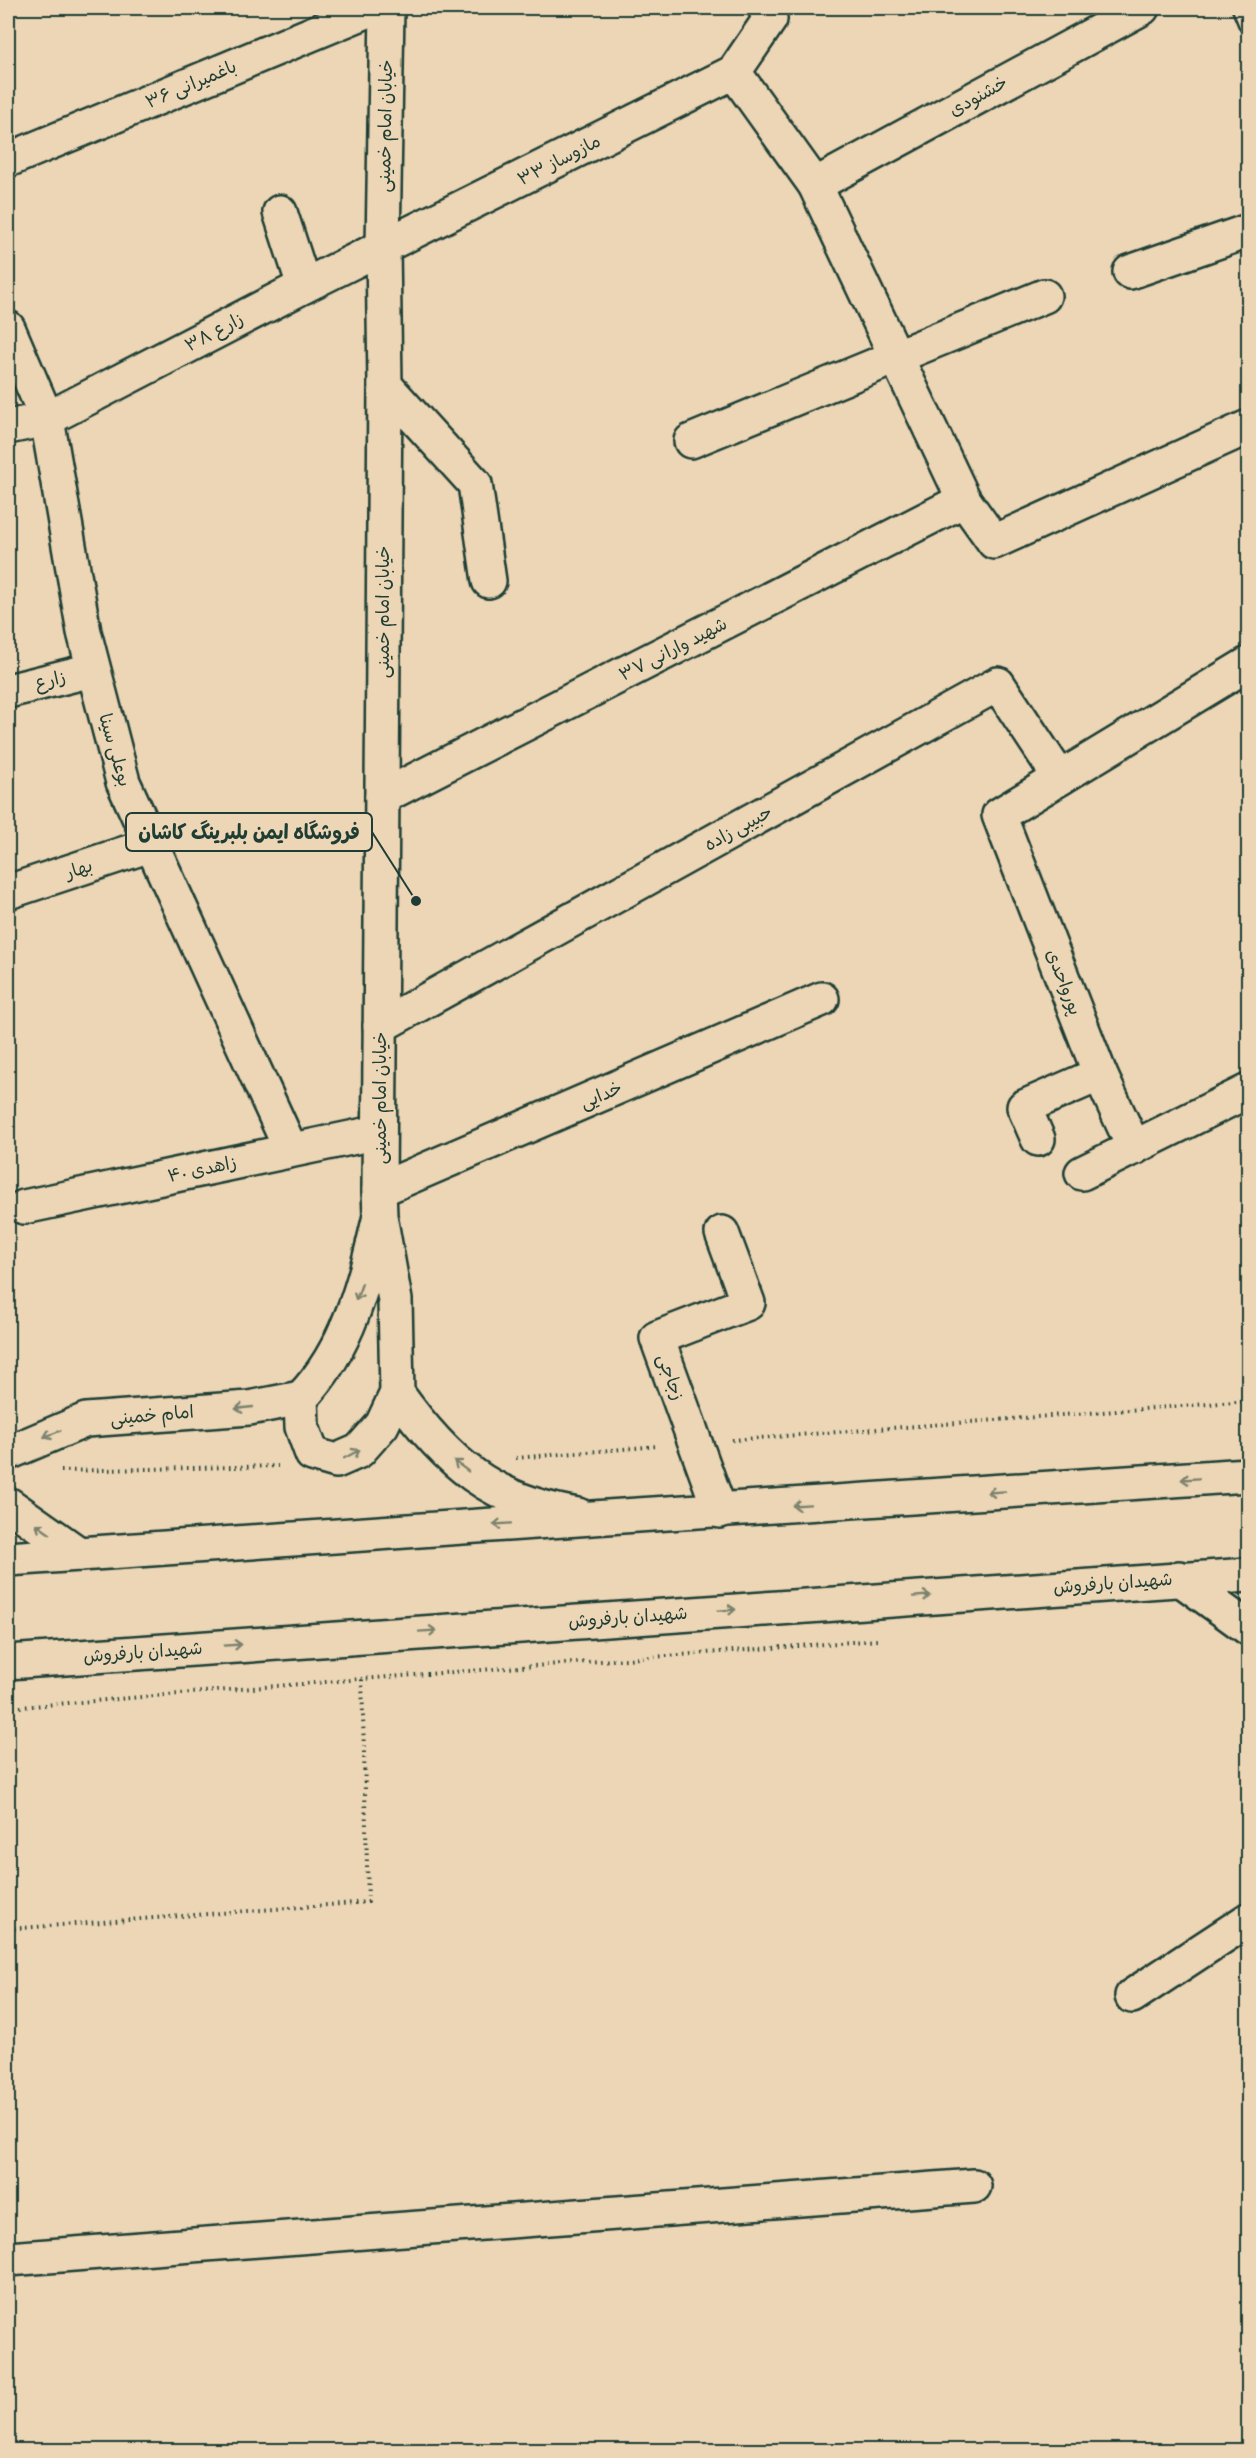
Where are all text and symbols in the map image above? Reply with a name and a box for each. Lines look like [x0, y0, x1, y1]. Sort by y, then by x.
street label: باغمیرانی ۳۶ [141, 53, 240, 114]
street label: خیابان امام خمینی [371, 59, 400, 193]
street label: خشنودی [944, 69, 1012, 122]
street label: مازوساز ۳۳ [513, 128, 605, 191]
street label: زارع ۳۸ [180, 306, 247, 357]
street label: خیابان امام خمینی [370, 546, 397, 678]
street label: شهید وارانی ۳۷ [614, 611, 731, 686]
street label: زارع [32, 664, 68, 695]
street label: بوعلی سینا [93, 710, 138, 789]
street label: حبیبی زاده [699, 799, 776, 857]
callout: فروشگاه ایمن بلبرینگ کاشان [126, 813, 372, 851]
text: فروشگاه ایمن بلبرینگ کاشان [138, 818, 360, 845]
street label: بهار [60, 852, 96, 885]
street label: پورواحدی [1040, 945, 1088, 1018]
street label: خیابان امام خمینی [367, 1032, 394, 1164]
street label: خدایی [576, 1075, 626, 1115]
street label: زاهدی ۴۰ [165, 1149, 239, 1188]
one-way arrow [353, 1282, 364, 1301]
street label: زجاجی [652, 1350, 691, 1404]
street label: امام خمینی [109, 1398, 195, 1433]
one-way arrow [234, 1403, 254, 1414]
one-way arrow [43, 1430, 62, 1441]
one-way arrow [343, 1447, 361, 1459]
one-way arrow [454, 1460, 470, 1472]
one-way arrow [1181, 1474, 1201, 1485]
one-way arrow [986, 1487, 1006, 1498]
one-way arrow [792, 1500, 811, 1511]
one-way arrow [492, 1519, 512, 1530]
one-way arrow [36, 1523, 52, 1535]
street label: شهیدان بارفروش [1053, 1566, 1173, 1599]
one-way arrow [911, 1590, 931, 1601]
street label: شهیدان بارفروش [568, 1600, 688, 1633]
one-way arrow [717, 1604, 737, 1615]
one-way arrow [417, 1625, 437, 1636]
street label: شهیدان بارفروش [83, 1635, 203, 1668]
one-way arrow [223, 1639, 243, 1650]

